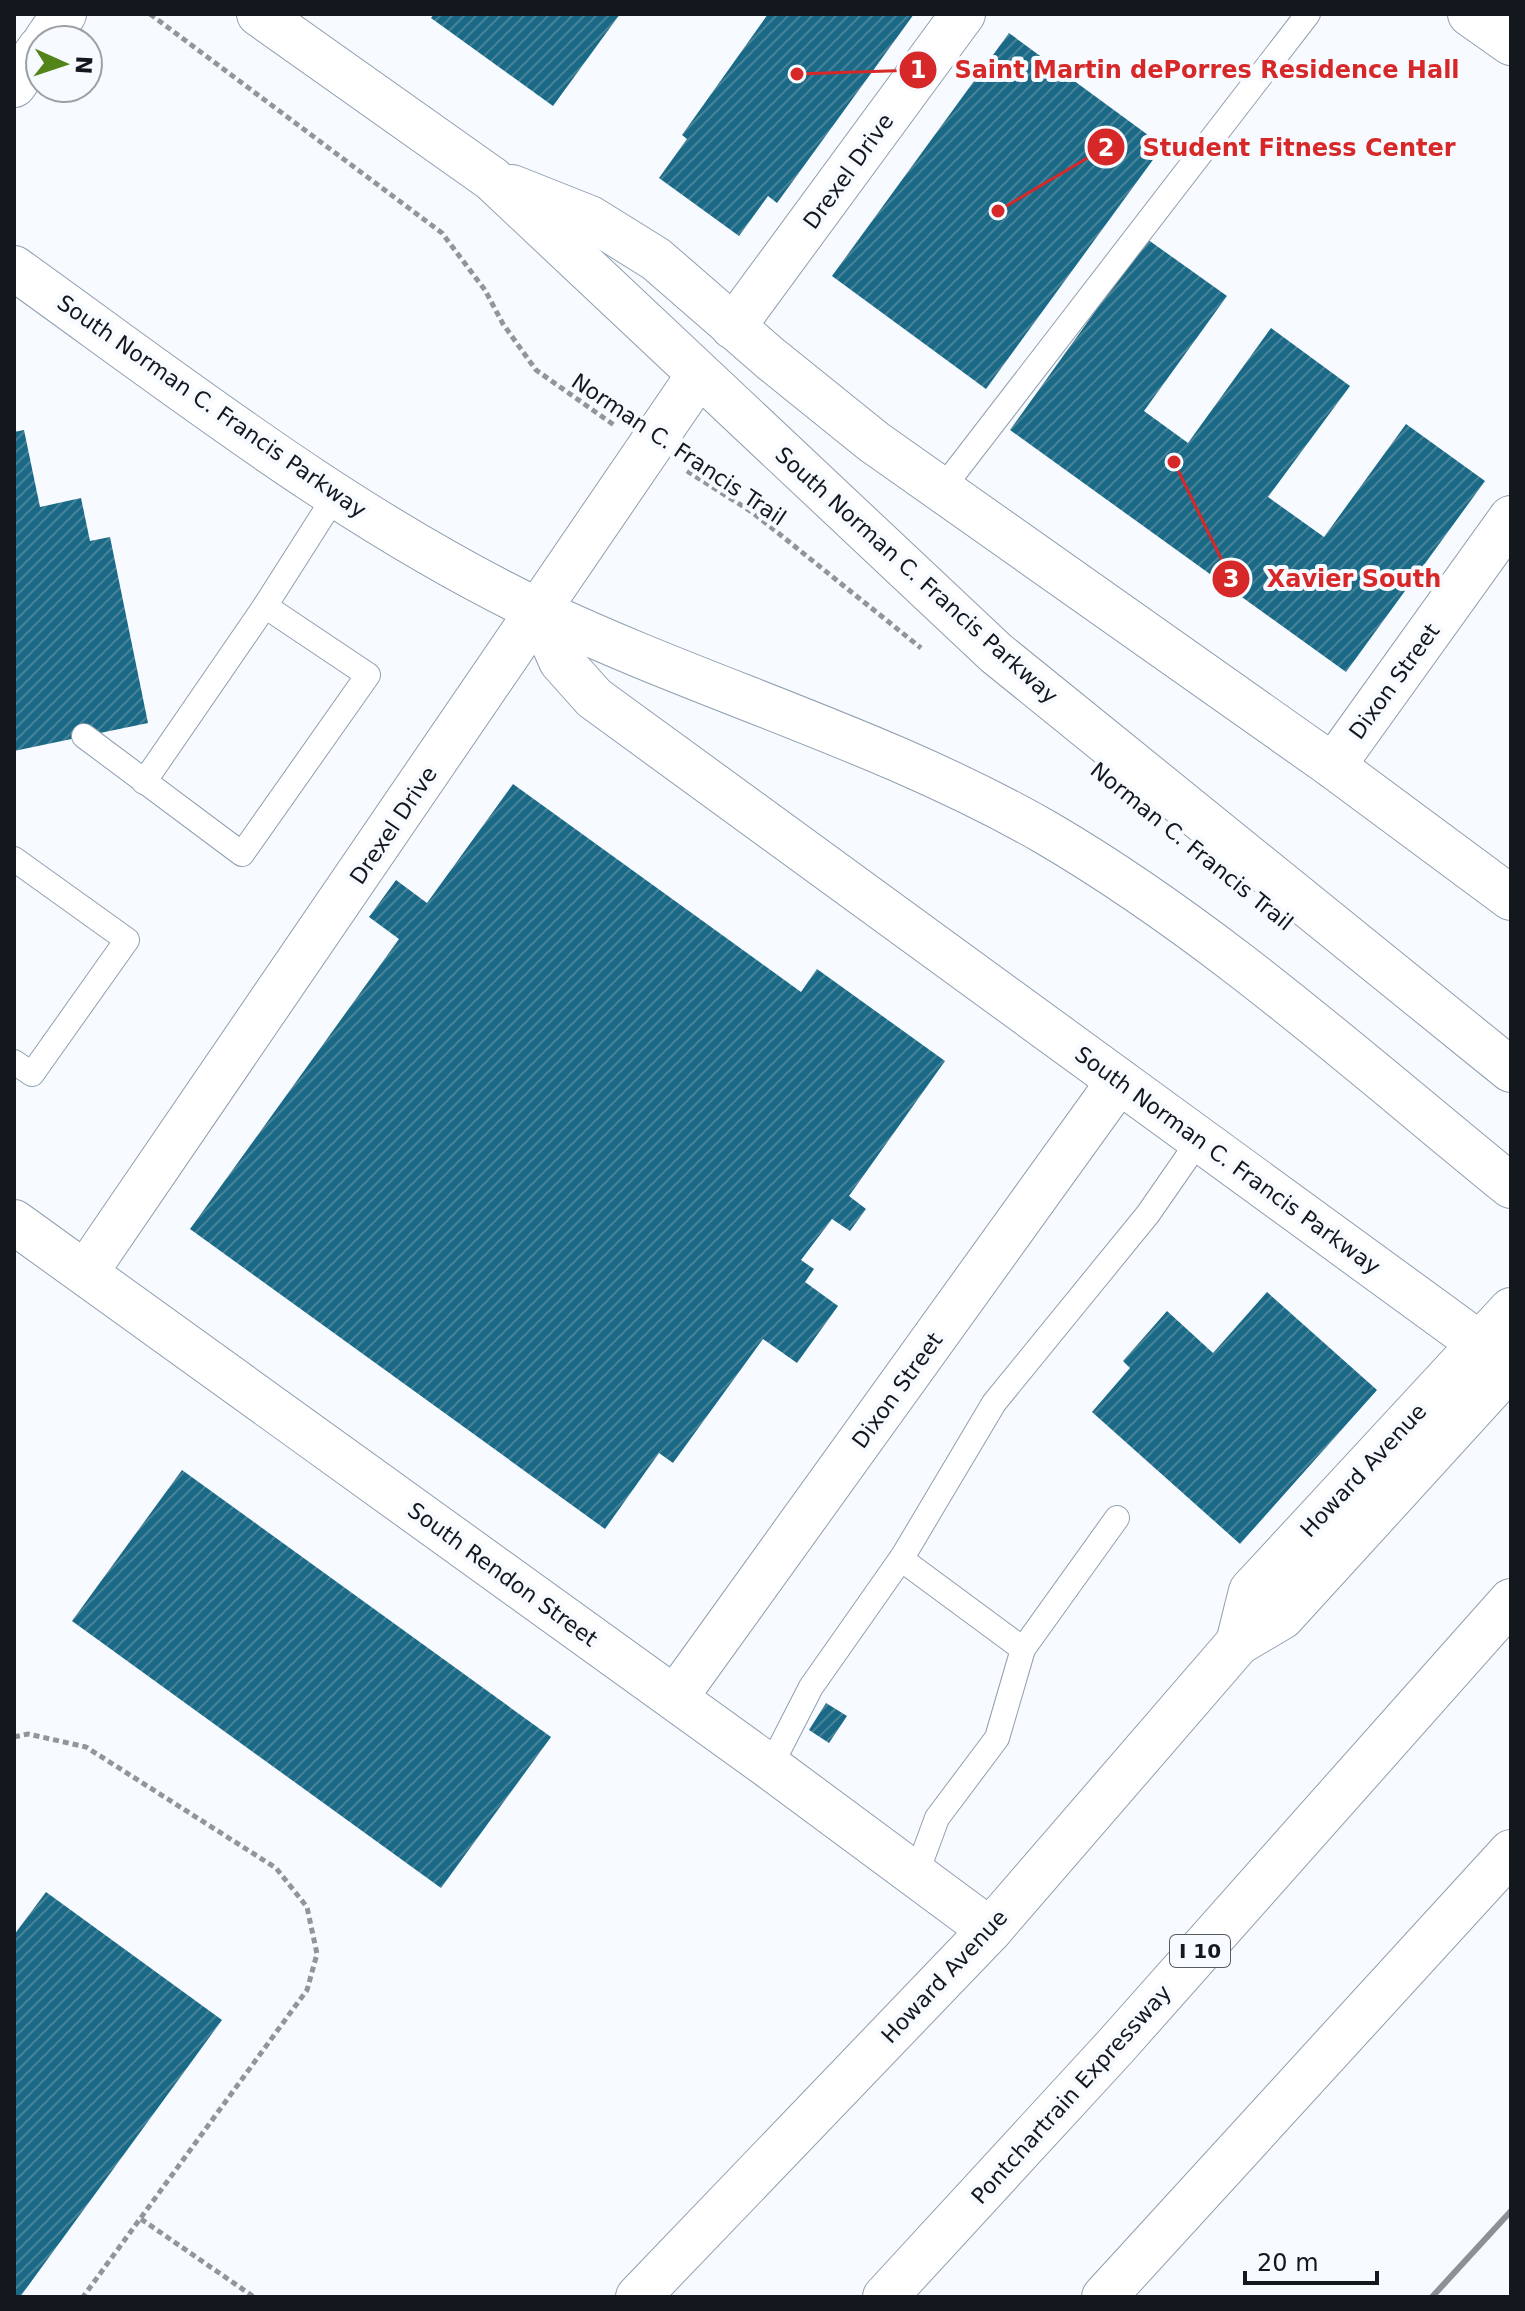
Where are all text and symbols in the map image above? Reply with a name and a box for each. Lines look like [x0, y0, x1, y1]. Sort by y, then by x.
north arrow [24, 24, 104, 104]
callout: Saint Martin dePorres Residence Hall [898, 46, 1475, 94]
text: N [71, 55, 96, 75]
text: 1 [910, 56, 926, 84]
text: Saint Martin dePorres Residence Hall [954, 56, 1460, 84]
street label: Drexel Drive [798, 109, 899, 234]
callout: Student Fitness Center [1086, 123, 1471, 171]
text: 2 [1098, 134, 1114, 162]
text: Student Fitness Center [1142, 134, 1456, 162]
street label: South Norman C. Francis Parkway [53, 290, 371, 523]
street label: Norman C. Francis Trail [567, 368, 791, 530]
street label: South Norman C. Francis Parkway [770, 442, 1063, 709]
callout: Xavier South [1211, 555, 1458, 603]
text: 3 [1223, 565, 1239, 593]
text: Xavier South [1267, 565, 1441, 593]
street label: Dixon Street [1344, 618, 1445, 744]
street label: Norman C. Francis Trail [1086, 757, 1298, 936]
street label: Drexel Drive [345, 762, 442, 889]
street label: South Norman C. Francis Parkway [1070, 1041, 1385, 1280]
street label: Dixon Street [847, 1327, 948, 1453]
street label: Howard Avenue [1295, 1399, 1431, 1542]
street label: South Rendon Street [403, 1497, 603, 1652]
street label: Howard Avenue [876, 1905, 1012, 2048]
road number: I 10 [1170, 1935, 1230, 1967]
street label: Pontchartrain Expressway [967, 1980, 1176, 2209]
scale bar [1245, 2235, 1377, 2285]
text: 20 m [1257, 2249, 1319, 2277]

